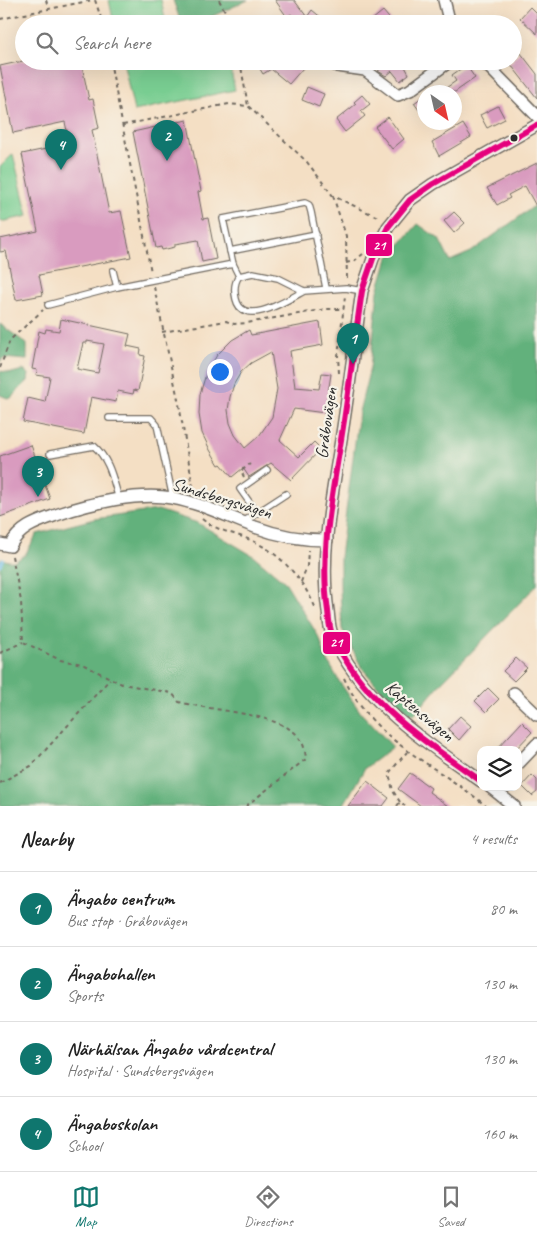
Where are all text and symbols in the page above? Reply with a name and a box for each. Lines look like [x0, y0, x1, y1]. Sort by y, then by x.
search box [15, 15, 522, 70]
icon: search [33, 29, 61, 57]
text: Search here [73, 31, 150, 55]
north arrow [417, 85, 462, 130]
pin: 2 [151, 120, 183, 161]
pin: 4 [45, 129, 77, 170]
unlabelled marker [509, 133, 519, 143]
line badge: 21 [365, 233, 393, 257]
text: 21 [373, 237, 387, 254]
pin: 1 [337, 323, 369, 364]
your location [207, 359, 233, 385]
street label: Gråbovägen [310, 385, 342, 460]
pin: 3 [22, 456, 54, 497]
street label: Sundsbergsvägen [169, 472, 275, 524]
line badge: 21 [322, 631, 351, 655]
text: 21 [330, 634, 344, 651]
street label: Kaptensvägen [381, 676, 460, 747]
map controls [477, 746, 522, 791]
button: layers [477, 746, 522, 791]
text: Nearby [20, 826, 73, 852]
text: 4 results [470, 829, 517, 849]
text: Ängabo centrum [67, 887, 174, 911]
text: 1 [32, 899, 40, 919]
text: 80 m [490, 899, 517, 919]
text: Bus stop · Gråbovägen [67, 911, 187, 931]
text: Ängabohallen [67, 962, 155, 986]
text: 2 [32, 974, 40, 994]
text: 130 m [483, 974, 517, 994]
text: Sports [67, 986, 103, 1006]
text: Närhälsan Ängabo vårdcentral [67, 1037, 272, 1061]
text: 3 [32, 1049, 40, 1069]
text: 130 m [483, 1049, 517, 1069]
text: Hospital · Sundsbergsvägen [67, 1061, 213, 1081]
text: Ängaboskolan [67, 1112, 157, 1136]
text: 4 [32, 1124, 40, 1144]
text: 160 m [483, 1124, 517, 1144]
text: School [67, 1136, 101, 1156]
tab: Map [72, 1183, 100, 1230]
tab: Directions [244, 1183, 293, 1230]
tab: Saved [437, 1183, 465, 1230]

